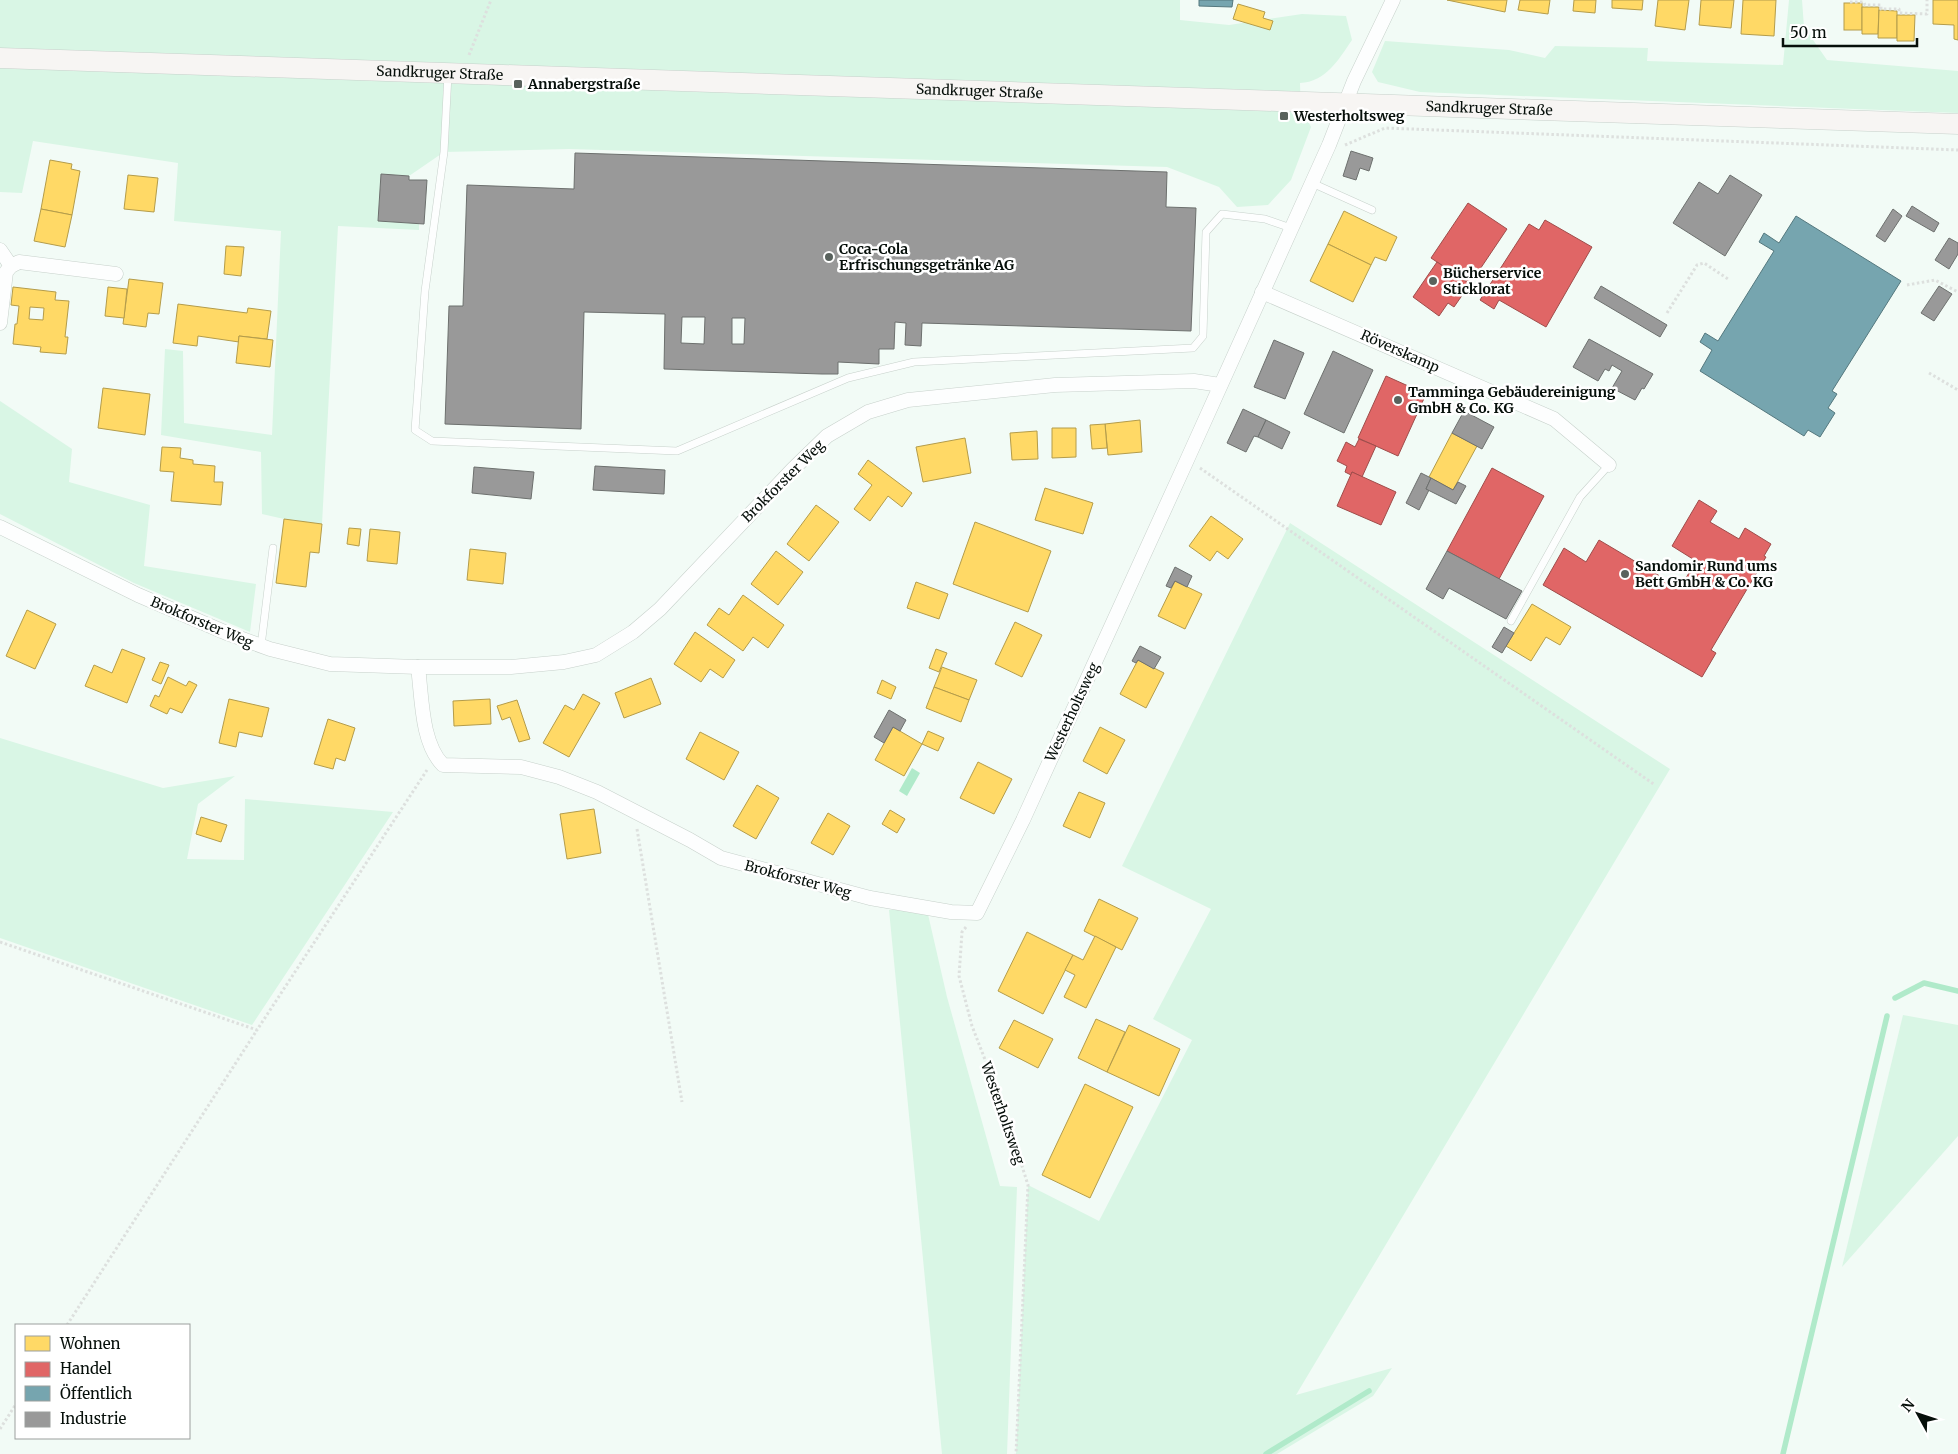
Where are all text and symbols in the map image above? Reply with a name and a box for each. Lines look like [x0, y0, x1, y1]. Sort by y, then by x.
scale bar [1783, 15, 1917, 47]
text: 50 m [1790, 23, 1827, 42]
street label: Sandkruger Straße [376, 62, 504, 84]
place label: Annabergstraße [527, 75, 641, 93]
marker: Annabergstraße [512, 78, 524, 90]
street label: Sandkruger Straße [916, 80, 1043, 102]
street label: Sandkruger Straße [1425, 97, 1553, 119]
place label: Westerholtsweg [1293, 107, 1405, 125]
marker: Westerholtsweg [1278, 110, 1290, 122]
place label: Coca-Cola Erfrischungsgetränke AG [839, 240, 1015, 274]
marker: Coca-Cola Erfrischungsgetränke AG [823, 251, 835, 263]
place label: Bücherservice Sticklorat [1443, 264, 1542, 298]
marker: Bücherservice Sticklorat [1427, 275, 1439, 287]
street label: Röverskamp [1358, 326, 1443, 377]
place label: Tamminga Gebäudereinigung GmbH & Co. KG [1408, 383, 1616, 417]
marker: Tamminga Gebäudereinigung GmbH & Co. KG [1392, 394, 1404, 406]
street label: Brokforster Weg [738, 436, 828, 526]
place label: Sandomir Rund ums Bett GmbH & Co. KG [1635, 557, 1777, 591]
marker: Sandomir Rund ums Bett GmbH & Co. KG [1619, 568, 1631, 580]
street label: Brokforster Weg [148, 592, 256, 652]
street label: Westerholtsweg [1041, 659, 1103, 765]
street label: Brokforster Weg [743, 856, 854, 902]
street label: Westerholtsweg [977, 1058, 1029, 1167]
legend [15, 1324, 190, 1439]
text: Wohnen [59, 1334, 120, 1353]
text: Handel [60, 1359, 112, 1378]
text: Öffentlich [60, 1383, 132, 1403]
north arrow [1893, 1389, 1943, 1439]
text: N [1898, 1396, 1918, 1416]
text: Industrie [60, 1409, 127, 1428]

